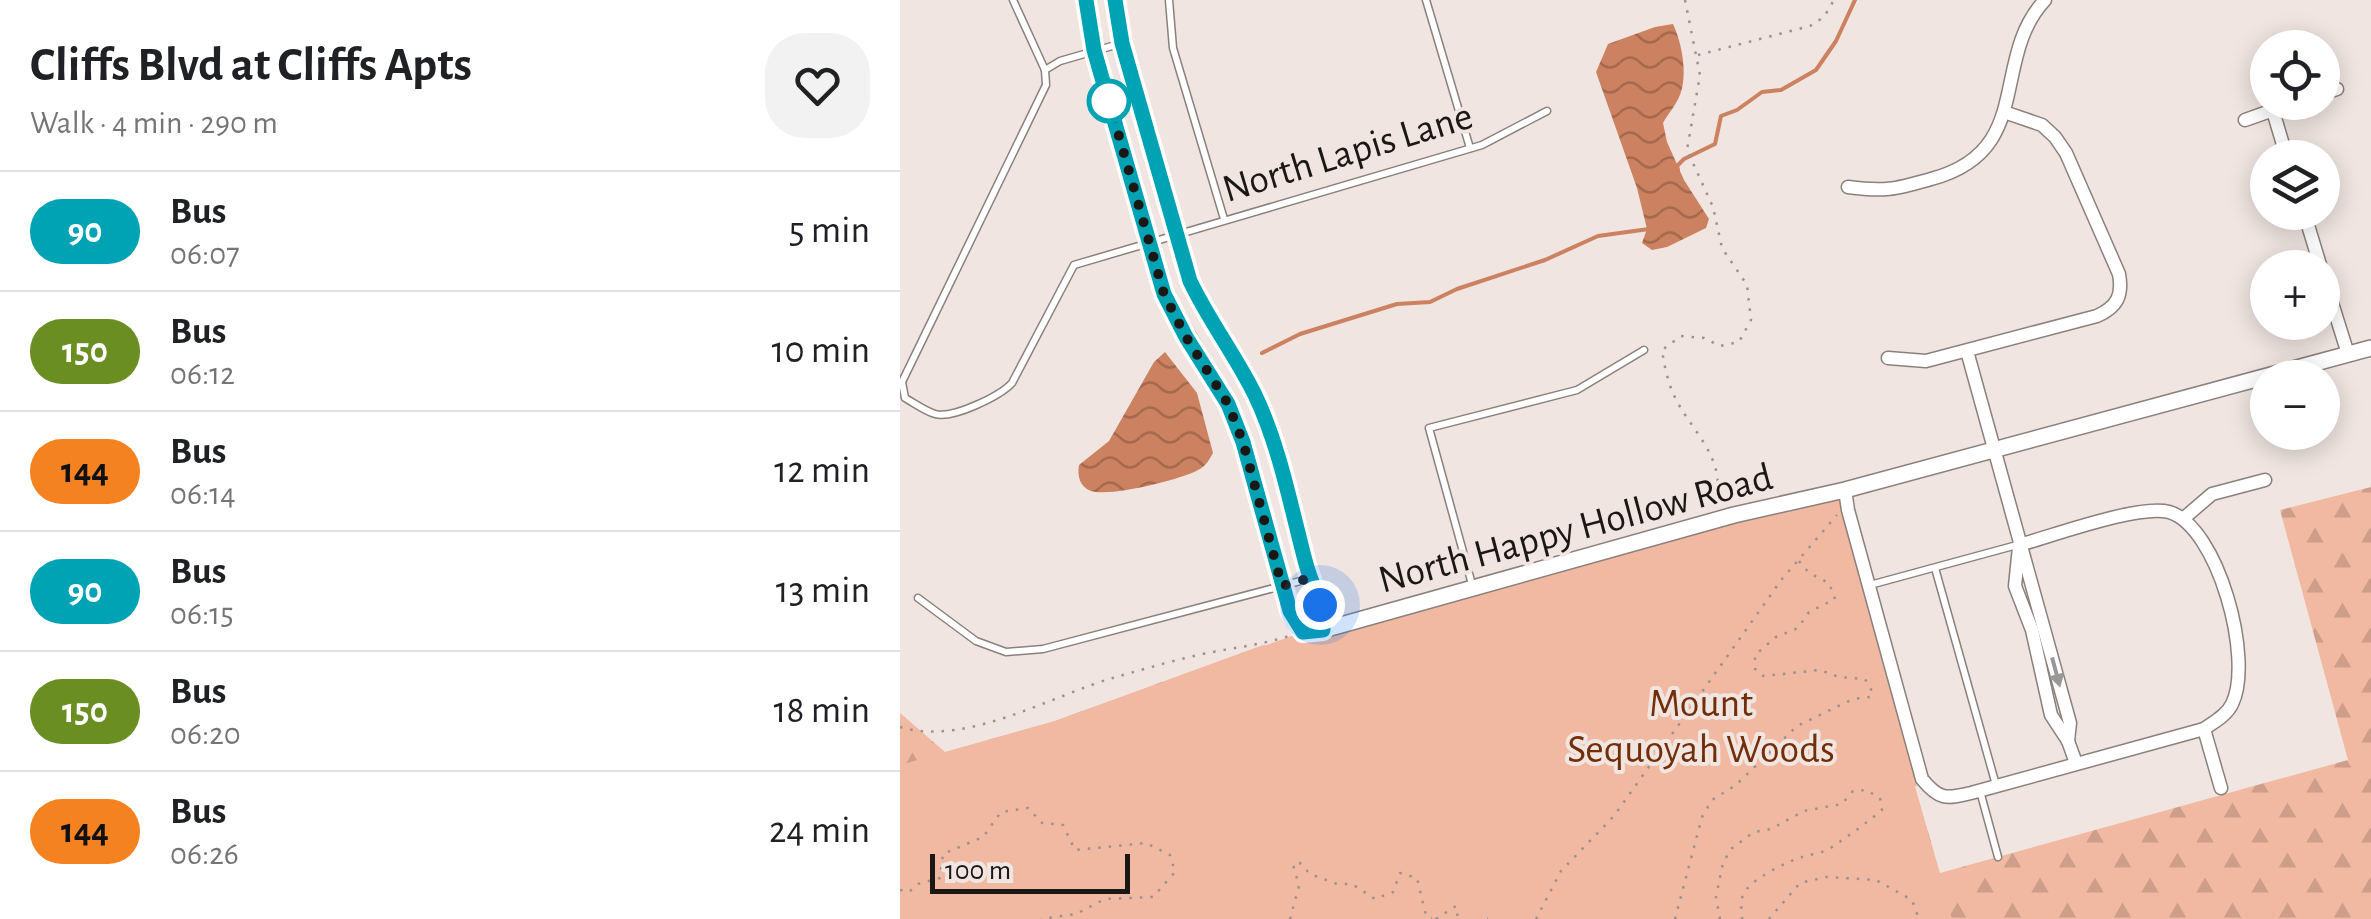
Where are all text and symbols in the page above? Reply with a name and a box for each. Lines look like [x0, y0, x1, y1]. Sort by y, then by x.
map controls [2250, 30, 2340, 450]
button: locate [2250, 30, 2340, 120]
button: heart [765, 33, 870, 138]
text: Cliffs Blvd at Cliffs Apts [30, 42, 472, 90]
unlabelled marker [1088, 80, 1130, 122]
street label: North Lapis Lane [1218, 96, 1477, 210]
text: Walk · 4 min · 290 m [30, 107, 278, 139]
button: layers [2250, 140, 2340, 230]
text: Bus [170, 193, 226, 231]
text: 5 min [789, 212, 870, 250]
text: 90 [67, 214, 103, 249]
text: 06:07 [170, 238, 240, 270]
button: + [2250, 250, 2340, 340]
text: Bus [170, 313, 226, 351]
text: 10 min [771, 332, 870, 370]
text: 150 [62, 334, 108, 369]
text: 06:12 [170, 358, 235, 390]
button: − [2250, 360, 2340, 450]
text: Bus [170, 433, 226, 471]
text: 12 min [774, 452, 870, 490]
text: 144 [61, 454, 109, 489]
street label: North Happy Hollow Road [1374, 457, 1777, 601]
text: 06:14 [170, 478, 236, 510]
text: Bus [170, 553, 226, 591]
text: 13 min [776, 572, 870, 610]
text: 90 [67, 574, 103, 609]
your location [1295, 580, 1345, 630]
text: 06:15 [170, 598, 234, 630]
one-way arrow [2049, 657, 2065, 688]
text: Bus [170, 673, 226, 711]
park label: Mount Sequoyah Woods [1567, 684, 1835, 770]
text: 18 min [773, 692, 870, 730]
text: 150 [62, 694, 108, 729]
text: 06:20 [170, 718, 241, 750]
text: Bus [170, 793, 226, 831]
text: 24 min [769, 812, 870, 850]
text: 144 [61, 814, 109, 849]
text: 06:26 [170, 838, 239, 870]
scale bar [930, 849, 1130, 894]
text: 100 m [945, 857, 1011, 885]

